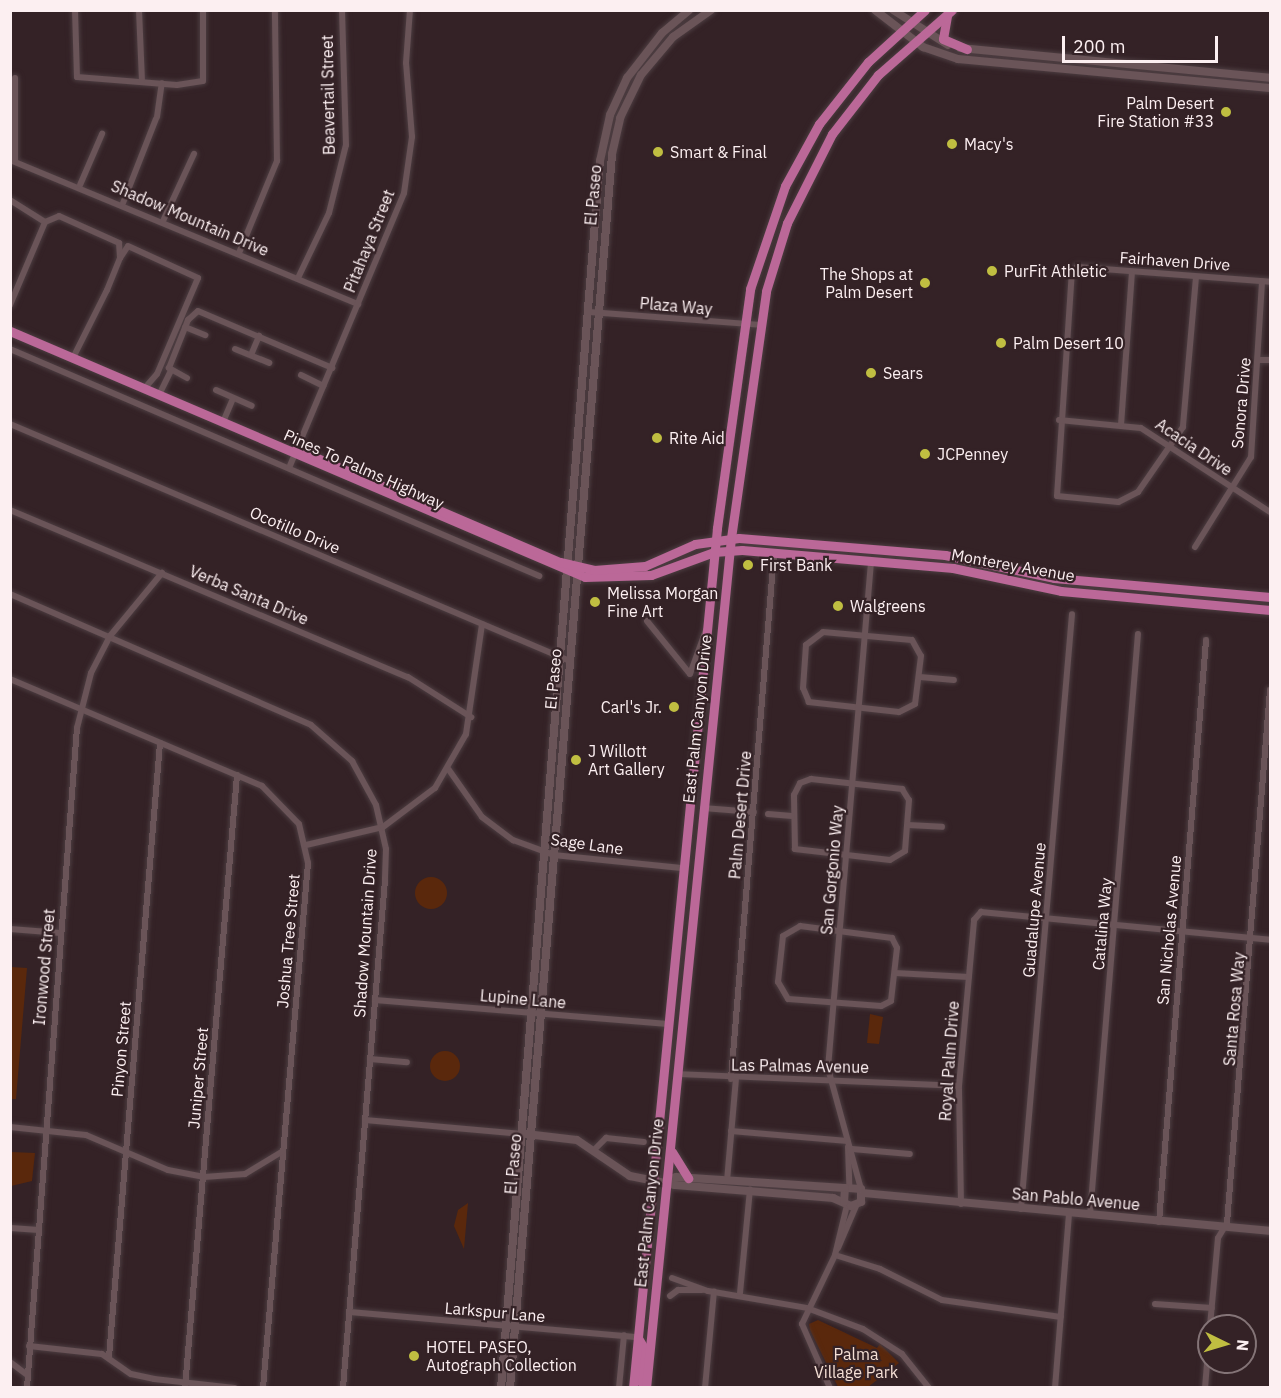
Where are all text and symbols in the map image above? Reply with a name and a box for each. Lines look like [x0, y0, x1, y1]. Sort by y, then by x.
scale bar [1065, 24, 1221, 62]
street label: Beavertail Street [317, 35, 339, 155]
text: 200 m [1073, 35, 1125, 58]
place label: Palm Desert Fire Station #33 [1097, 93, 1214, 131]
marker: Palm Desert Fire Station #33 [1219, 105, 1233, 119]
place label: Macy's [964, 134, 1014, 154]
marker: Macy's [945, 137, 959, 151]
place label: Smart & Final [670, 142, 767, 162]
marker: Smart & Final [651, 145, 665, 159]
street label: El Paseo [581, 164, 605, 226]
street label: Shadow Mountain Drive [108, 176, 272, 260]
street label: Pitahaya Street [340, 187, 398, 295]
street label: Fairhaven Drive [1119, 248, 1231, 274]
place label: PurFit Athletic [1004, 261, 1107, 281]
place label: The Shops at Palm Desert [820, 264, 913, 302]
marker: PurFit Athletic [985, 264, 999, 278]
marker: The Shops at Palm Desert [918, 276, 932, 290]
street label: Plaza Way [639, 293, 713, 319]
place label: Palm Desert 10 [1013, 333, 1124, 353]
marker: Palm Desert 10 [994, 336, 1008, 350]
street label: Sonora Drive [1227, 357, 1255, 449]
place label: Sears [883, 363, 923, 383]
marker: Sears [864, 366, 878, 380]
street label: Acacia Drive [1152, 414, 1236, 480]
street label: Pines To Palms Highway [281, 425, 447, 513]
place label: Rite Aid [669, 428, 725, 448]
marker: Rite Aid [650, 431, 664, 445]
place label: JCPenney [937, 444, 1008, 464]
marker: JCPenney [918, 447, 932, 461]
street label: Ocotillo Drive [247, 502, 343, 558]
street label: Monterey Avenue [950, 545, 1076, 585]
place label: First Bank [760, 555, 832, 575]
marker: First Bank [741, 558, 755, 572]
street label: Verba Santa Drive [187, 561, 311, 629]
place label: Melissa Morgan Fine Art [607, 583, 718, 621]
marker: Melissa Morgan Fine Art [588, 595, 602, 609]
place label: Walgreens [850, 596, 926, 616]
marker: Walgreens [831, 599, 845, 613]
street label: East Palm Canyon Drive [679, 634, 715, 804]
street label: El Paseo [541, 648, 565, 710]
place label: Carl's Jr. [601, 697, 662, 717]
marker: Carl's Jr. [667, 700, 681, 714]
place label: J Willott Art Gallery [588, 741, 665, 779]
street label: Palm Desert Drive [725, 750, 755, 880]
marker: J Willott Art Gallery [569, 753, 583, 767]
street label: San Gorgonio Way [817, 804, 847, 936]
street label: Sage Lane [549, 829, 625, 859]
street label: Guadalupe Avenue [1019, 842, 1049, 978]
street label: Shadow Mountain Drive [350, 848, 380, 1018]
street label: San Nicholas Avenue [1153, 854, 1185, 1006]
street label: Joshua Tree Street [273, 873, 303, 1009]
street label: Catalina Way [1088, 877, 1116, 971]
street label: Ironwood Street [29, 908, 59, 1026]
street label: Santa Rosa Way [1219, 951, 1249, 1067]
street label: Lupine Lane [479, 986, 567, 1012]
street label: Pinyon Street [107, 1000, 135, 1098]
street label: Royal Palm Drive [935, 1000, 963, 1122]
street label: Juniper Street [184, 1026, 212, 1130]
street label: Las Palmas Avenue [731, 1055, 869, 1077]
street label: East Palm Canyon Drive [631, 1118, 667, 1288]
street label: El Paseo [501, 1133, 525, 1195]
street label: San Pablo Avenue [1011, 1184, 1141, 1214]
street label: Larkspur Lane [444, 1298, 546, 1326]
north arrow [1197, 1314, 1257, 1374]
place label: HOTEL PASEO, Autograph Collection [426, 1337, 577, 1375]
text: N [1232, 1339, 1253, 1352]
park label: Palma Village Park [814, 1344, 898, 1382]
marker: HOTEL PASEO, Autograph Collection [407, 1349, 421, 1363]

